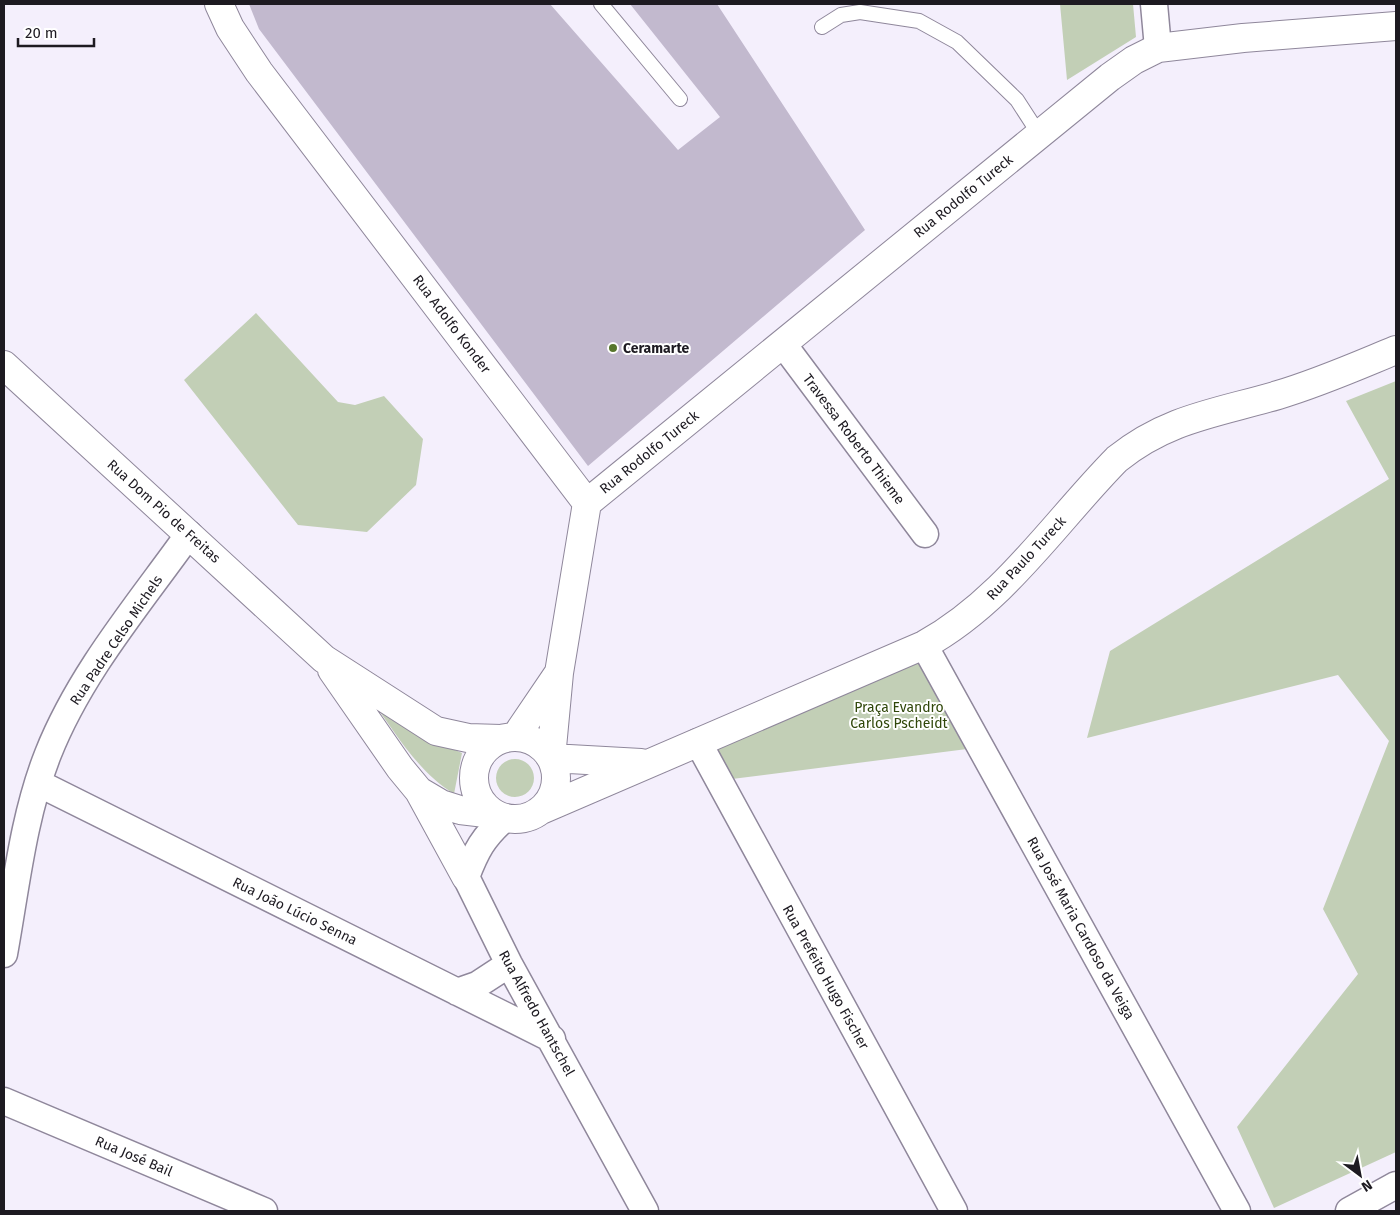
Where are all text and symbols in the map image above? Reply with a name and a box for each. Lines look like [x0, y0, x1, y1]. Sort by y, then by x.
scale bar [18, 15, 94, 47]
text: 20 m [25, 24, 58, 42]
street label: Rua Rodolfo Tureck [910, 151, 1017, 242]
street label: Rua Adolfo Konder [409, 272, 495, 377]
place label: Ceramarte [623, 340, 690, 357]
marker: Ceramarte [607, 342, 619, 354]
street label: Travessa Roberto Thieme [799, 371, 908, 508]
street label: Rua Rodolfo Tureck [596, 407, 703, 498]
street label: Rua Dom Pio de Freitas [104, 456, 224, 567]
street label: Rua Paulo Tureck [983, 512, 1070, 604]
street label: Rua Padre Celso Michels [66, 572, 167, 709]
park label: Praça Evandro Carlos Pscheidt [850, 699, 949, 732]
street label: Rua José Maria Cardoso da Veiga [1023, 834, 1138, 1022]
street label: Rua João Lúcio Senna [230, 874, 360, 949]
street label: Rua Prefeito Hugo Fischer [779, 902, 873, 1053]
street label: Rua Alfredo Hantschel [495, 947, 578, 1079]
street label: Rua José Bail [93, 1133, 175, 1180]
north arrow [1335, 1150, 1385, 1200]
text: N [1358, 1176, 1375, 1195]

